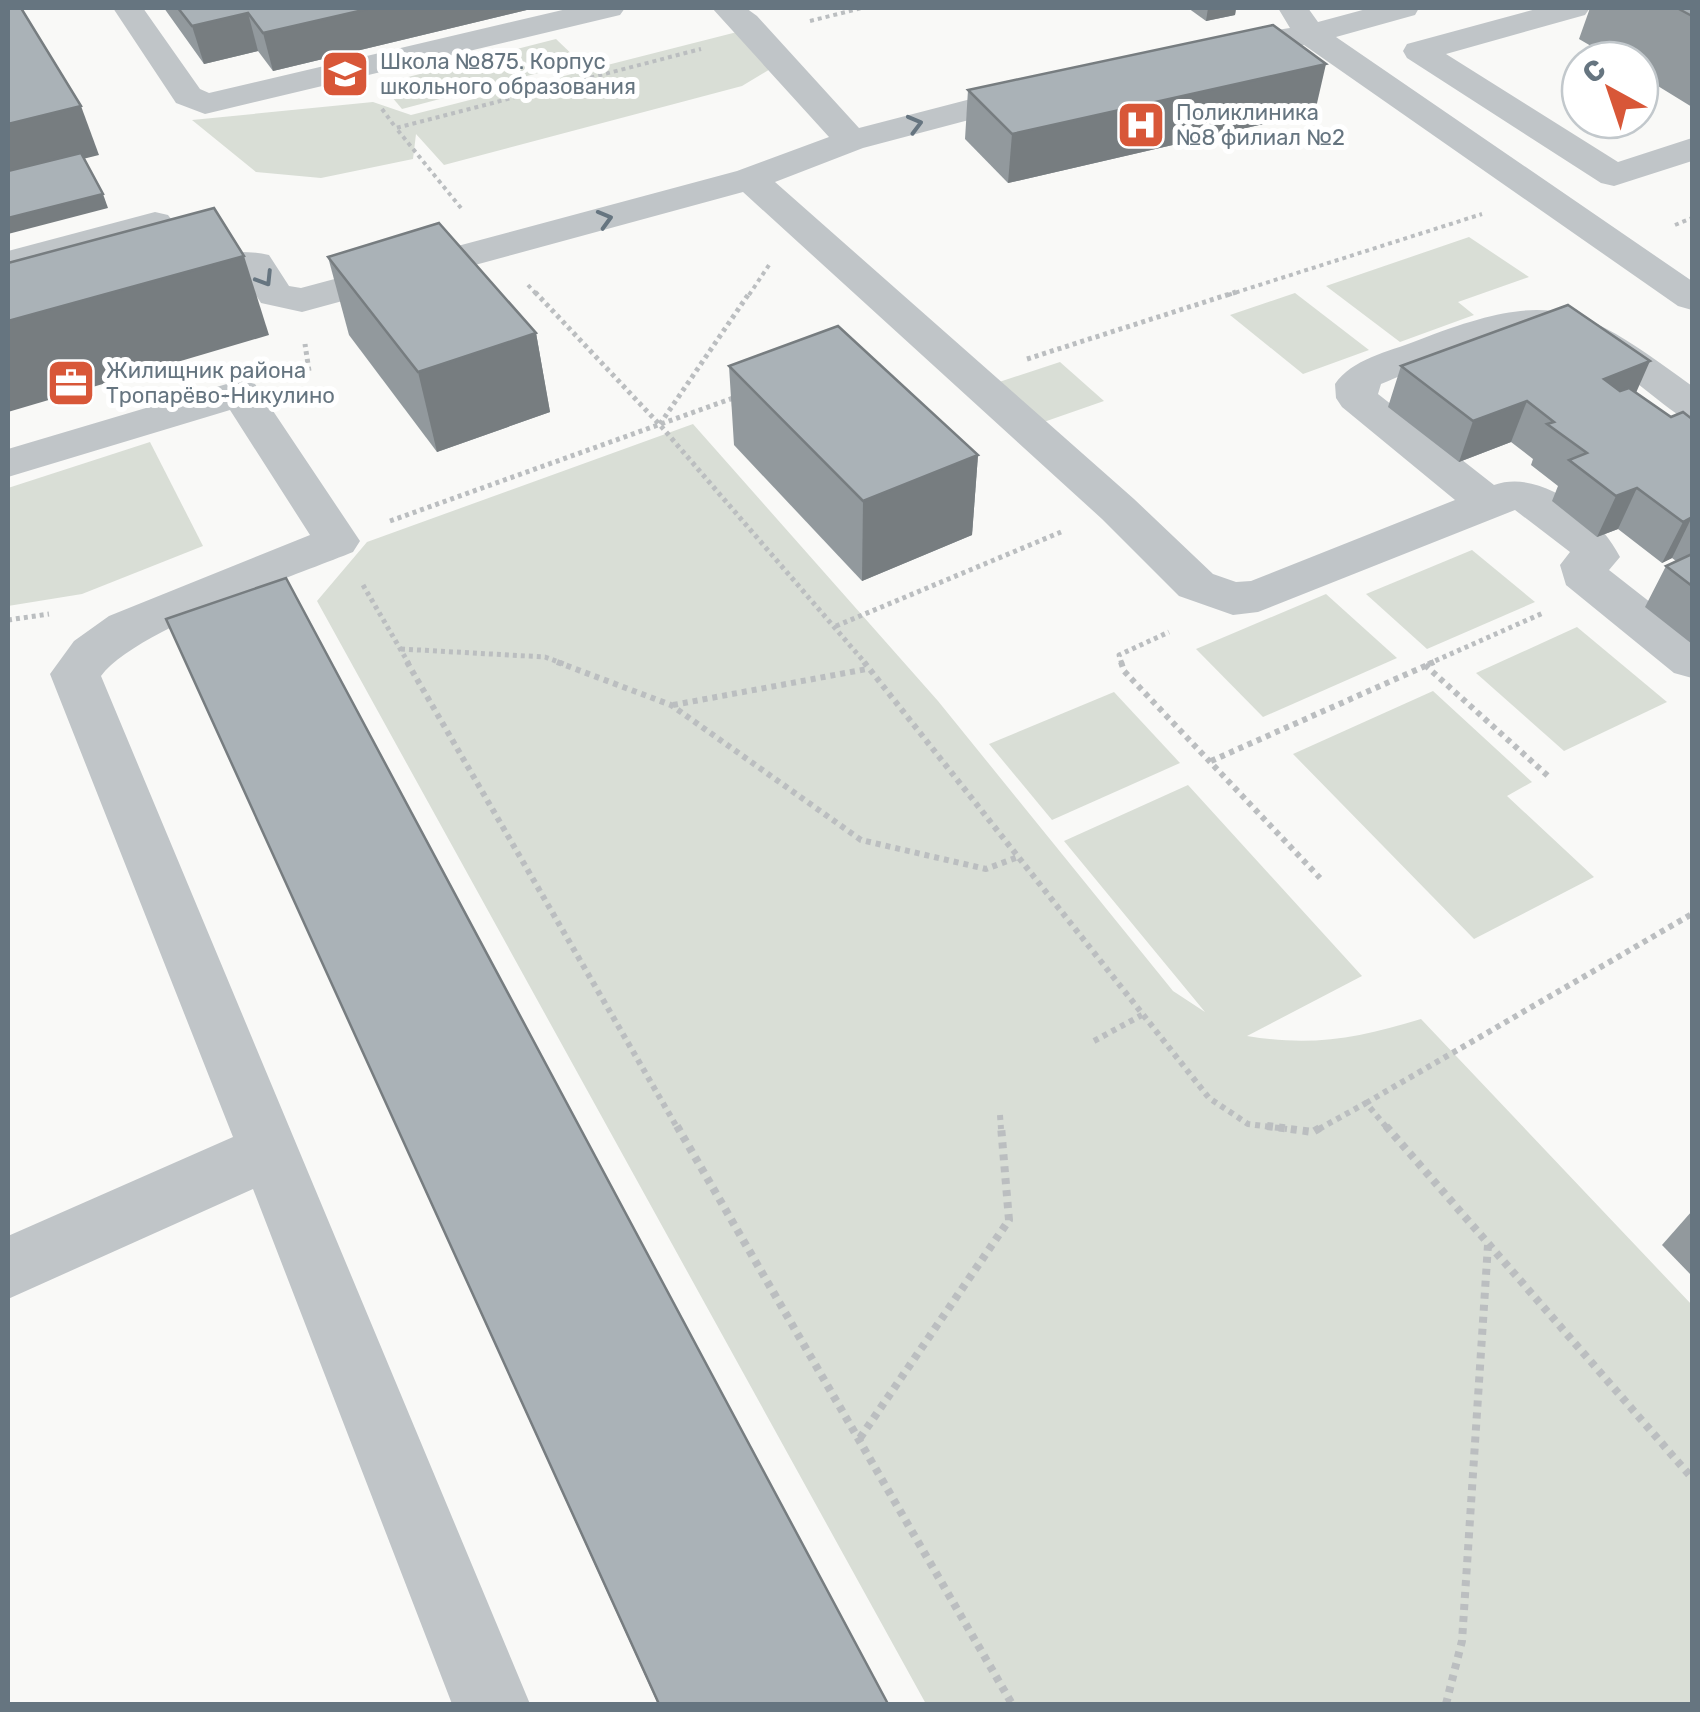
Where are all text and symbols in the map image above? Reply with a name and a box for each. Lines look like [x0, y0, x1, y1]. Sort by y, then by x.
north arrow [1560, 40, 1660, 140]
school or university icon: Школа №875. Корпус школьного образования [319, 48, 371, 100]
place label: Школа №875. Корпус школьного образования [380, 48, 636, 100]
text: С [1576, 52, 1612, 90]
hospital icon: Поликлиника №8 филиал №2 [1115, 99, 1167, 151]
place label: Поликлиника №8 филиал №2 [1176, 99, 1345, 151]
one-way arrow [906, 114, 923, 135]
one-way arrow [595, 210, 612, 231]
one-way arrow [252, 268, 271, 286]
office icon: Жилищник района Тропарёво-Никулино [45, 357, 97, 409]
place label: Жилищник района Тропарёво-Никулино [106, 357, 335, 409]

